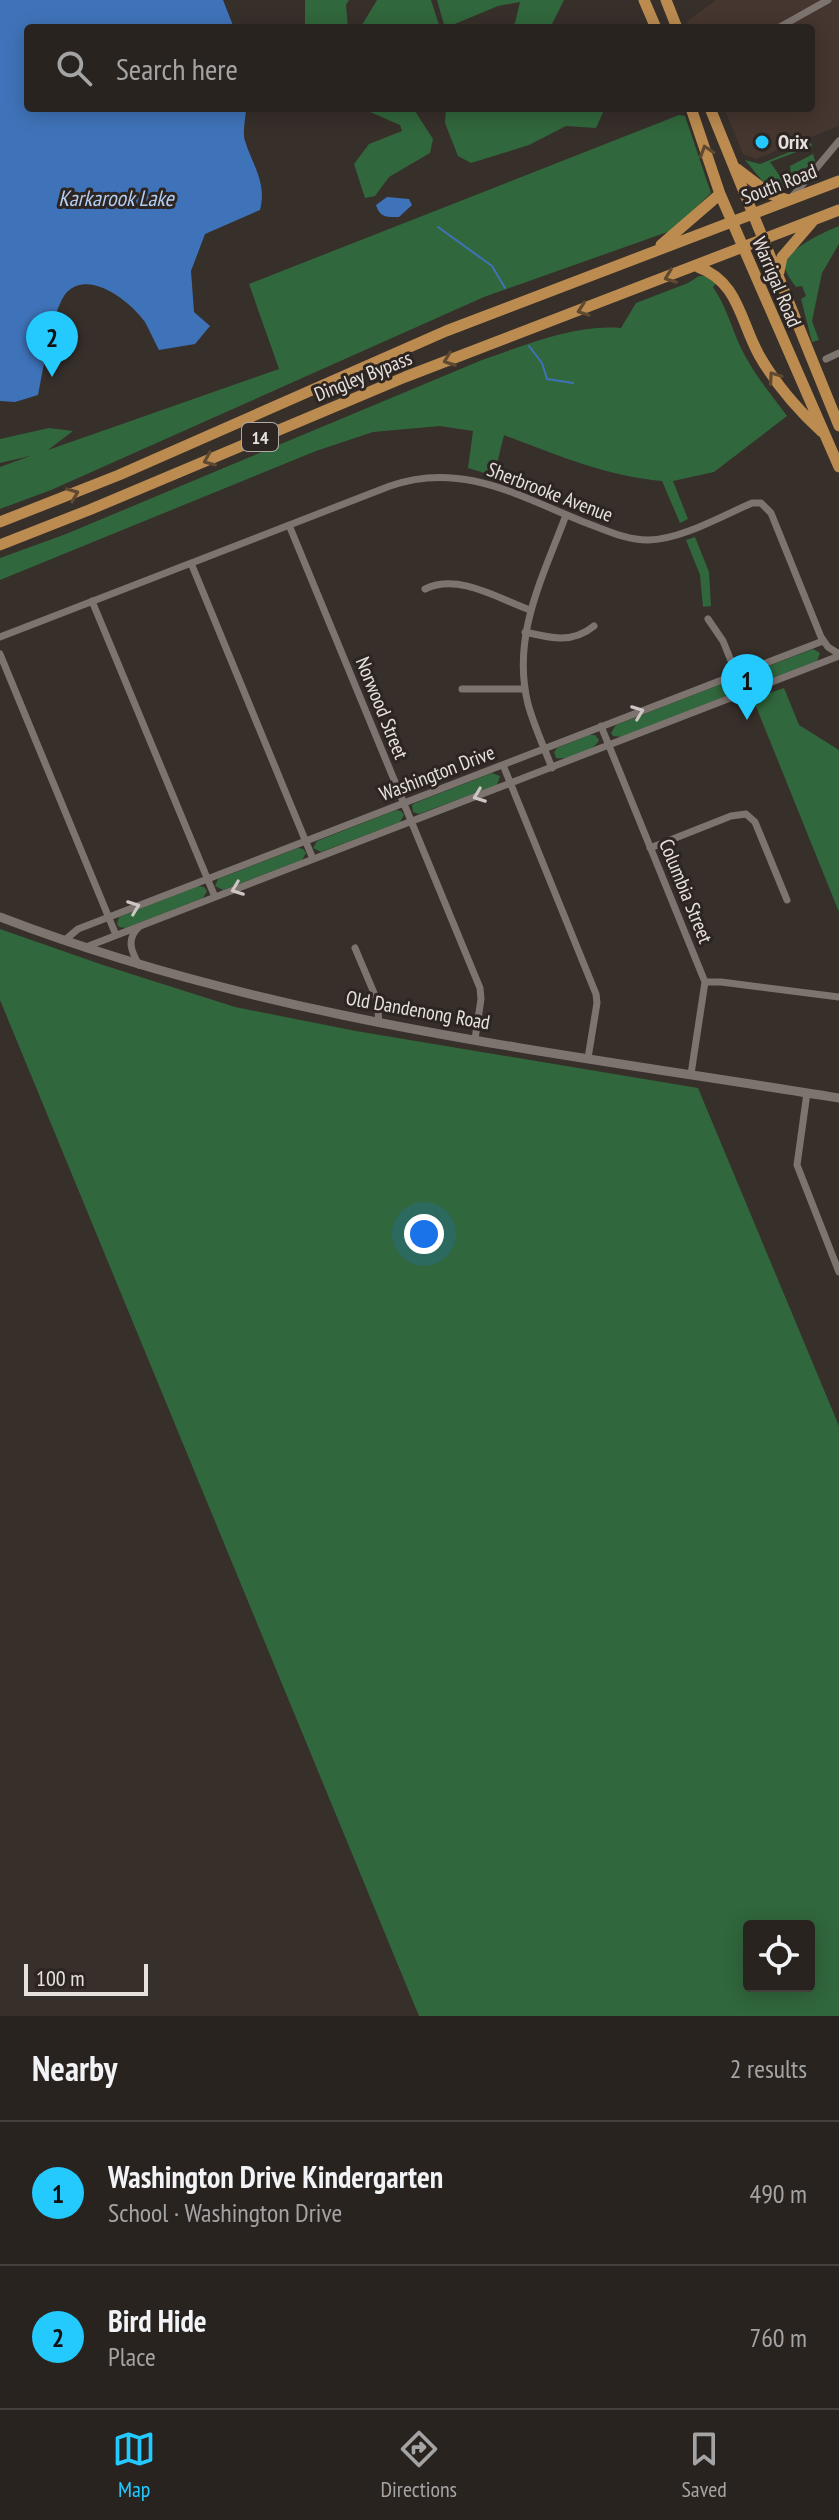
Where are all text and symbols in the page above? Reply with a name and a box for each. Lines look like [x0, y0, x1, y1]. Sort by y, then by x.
search box [24, 24, 815, 112]
icon: search [52, 46, 96, 90]
text: Search here [116, 49, 238, 88]
place label: Orix [778, 129, 808, 155]
marker: Orix [753, 133, 771, 151]
one-way arrow [699, 145, 715, 159]
street label: South Road [738, 158, 820, 210]
water label: Karkarook Lake [58, 184, 176, 212]
street label: Warrigal Road [746, 233, 808, 331]
one-way arrow [664, 267, 678, 284]
one-way arrow [577, 300, 591, 317]
pin: 2 [26, 311, 78, 377]
street label: Dingley Bypass [310, 345, 416, 407]
one-way arrow [443, 350, 457, 367]
one-way arrow [769, 372, 784, 386]
road number: 14 [242, 423, 278, 451]
one-way arrow [203, 450, 217, 466]
street label: Sherbrooke Avenue [483, 456, 617, 528]
one-way arrow [65, 487, 79, 504]
street label: Norwood Street [350, 653, 414, 763]
pin: 1 [721, 654, 773, 720]
one-way arrow [630, 705, 644, 722]
street label: Washington Drive [376, 739, 498, 807]
one-way arrow [473, 786, 487, 803]
street label: Columbia Street [653, 835, 719, 947]
one-way arrow [231, 879, 245, 896]
one-way arrow [126, 900, 140, 917]
street label: Old Dandenong Road [344, 985, 492, 1035]
your location [404, 1214, 444, 1254]
map controls [743, 1920, 815, 1992]
button: locate [743, 1920, 815, 1992]
scale bar [24, 1960, 148, 1996]
text: 100 m [36, 1964, 85, 1992]
text: Nearby [32, 2046, 117, 2090]
text: 2 results [730, 2052, 807, 2085]
text: Washington Drive Kindergarten [108, 2157, 443, 2196]
text: 1 [52, 2177, 64, 2210]
text: 490 m [749, 2177, 807, 2210]
text: School · Washington Drive [108, 2196, 342, 2229]
text: Bird Hide [108, 2301, 207, 2340]
text: 2 [52, 2321, 64, 2354]
text: 760 m [749, 2321, 807, 2354]
text: Place [108, 2340, 156, 2373]
tab: Map [112, 2427, 156, 2503]
tab: Directions [381, 2427, 457, 2503]
tab: Saved [681, 2427, 727, 2503]

